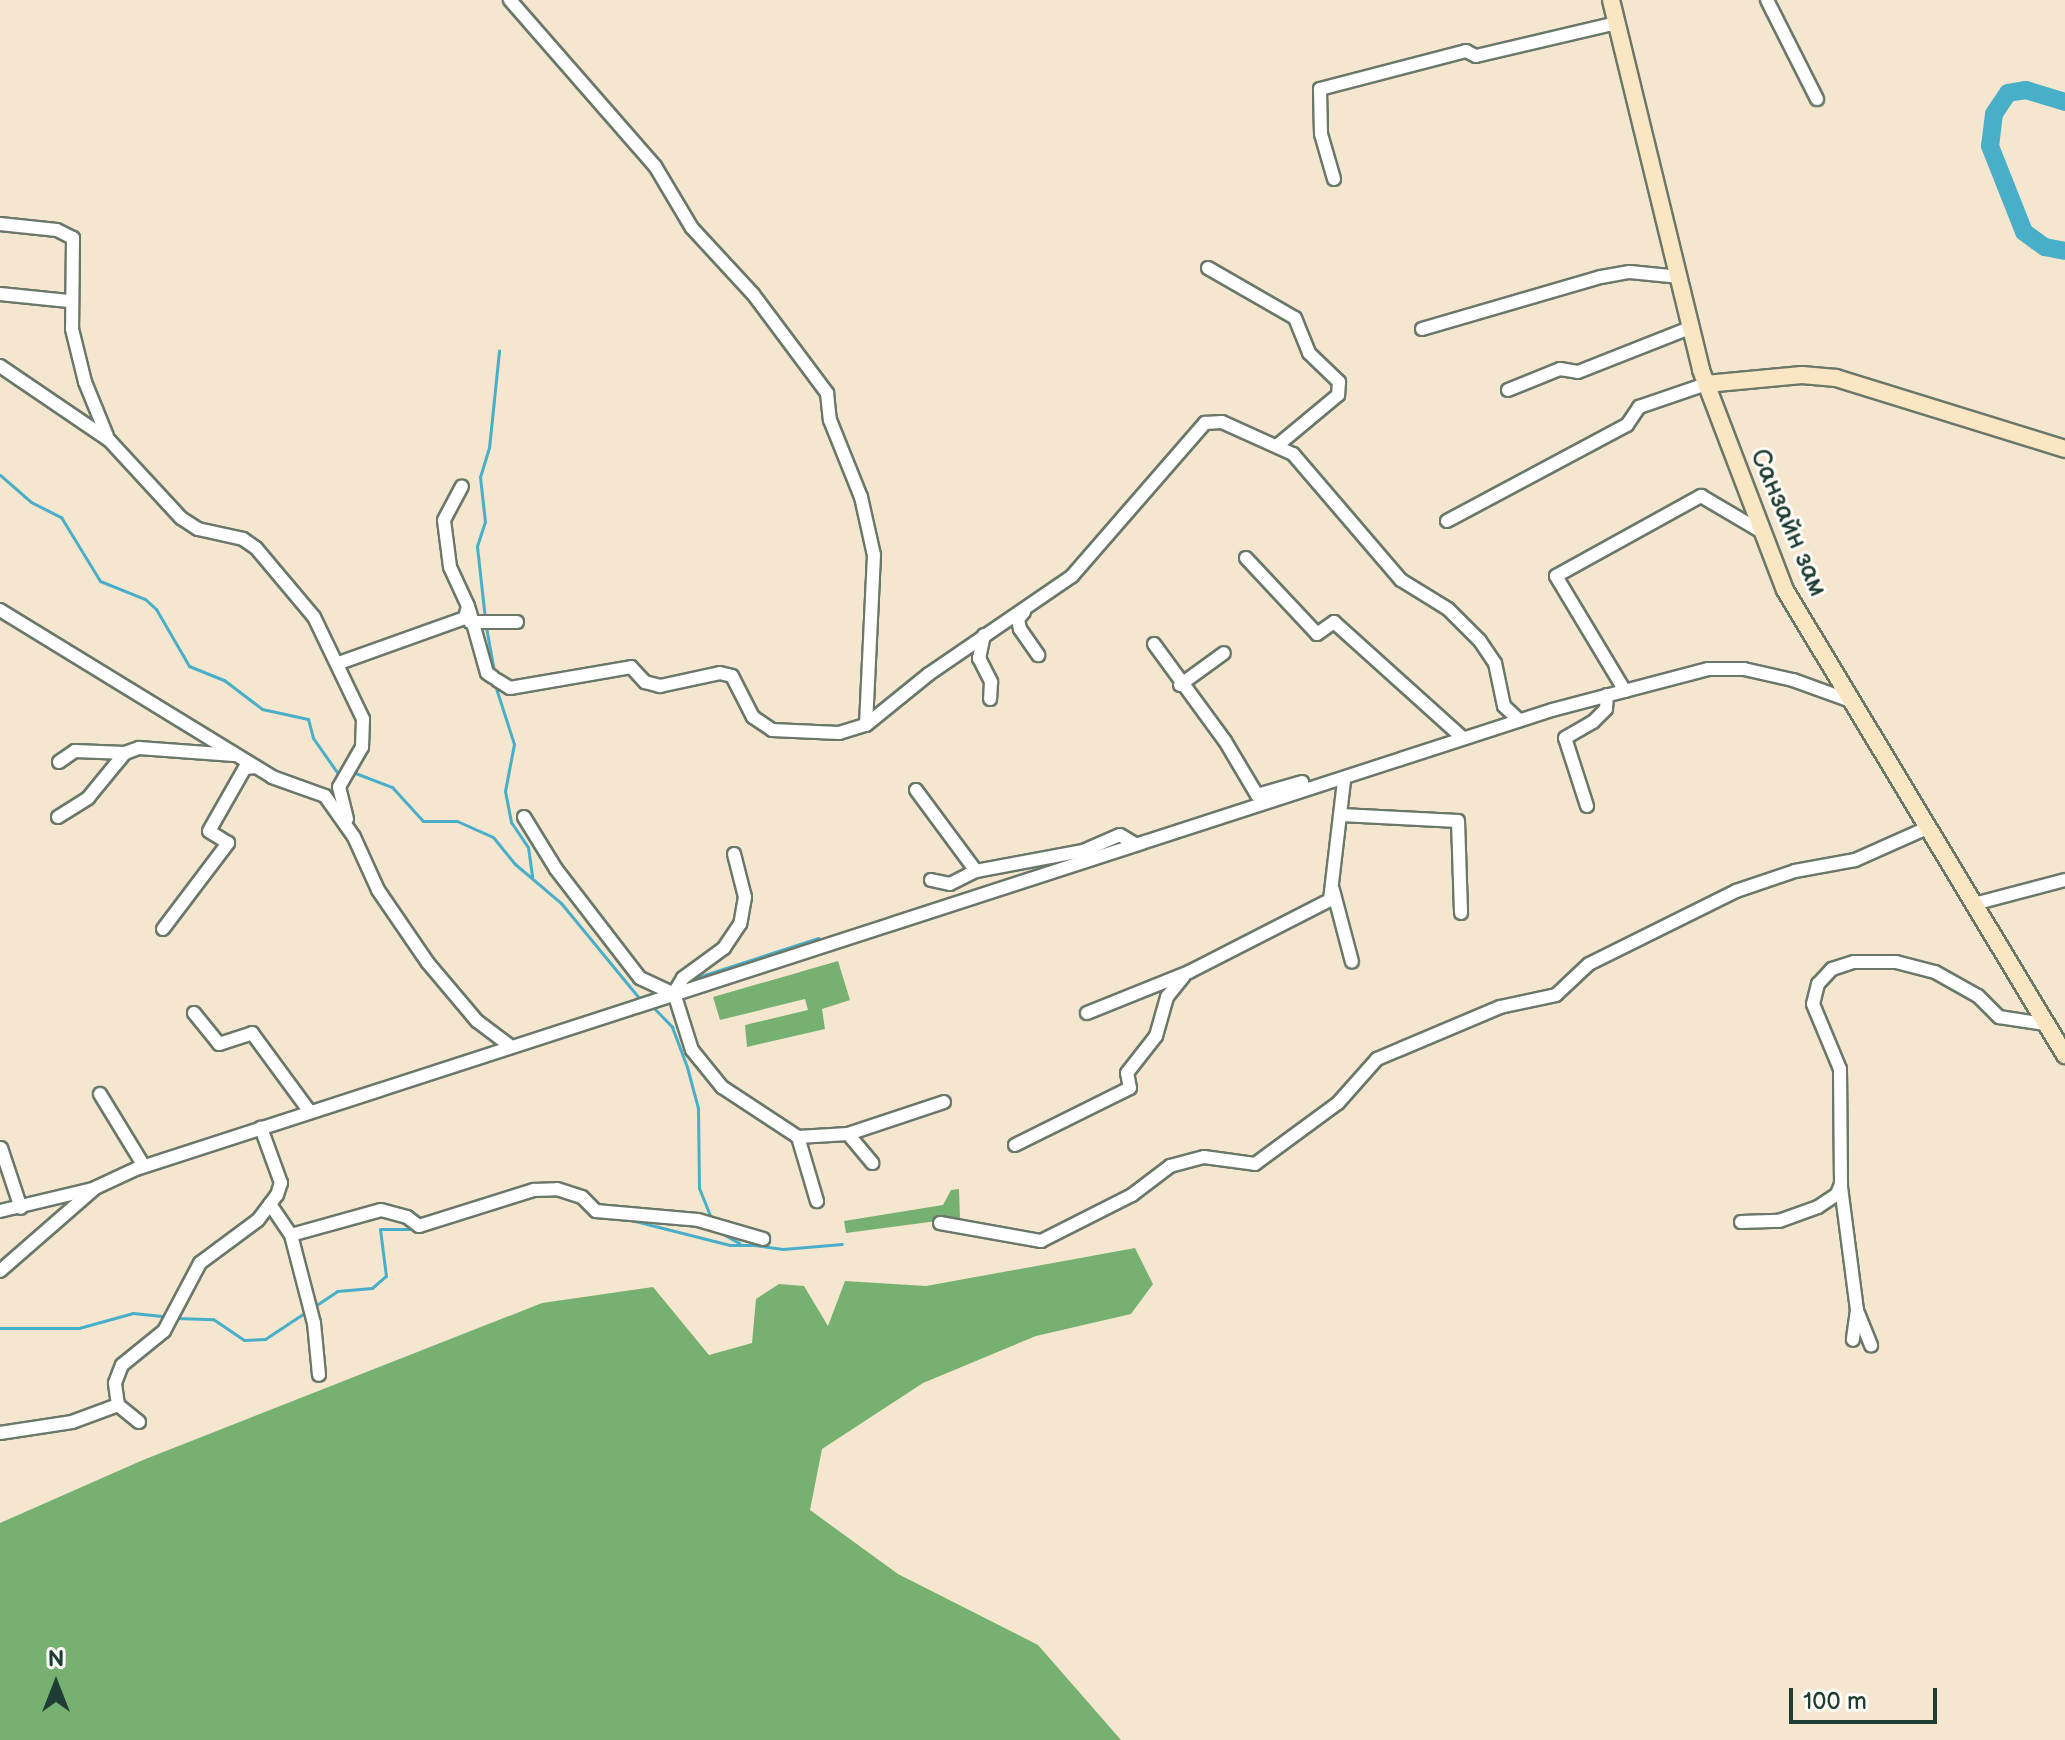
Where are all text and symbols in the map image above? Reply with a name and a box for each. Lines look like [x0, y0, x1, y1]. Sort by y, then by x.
street label: Санзайн зам [1743, 445, 1833, 601]
north arrow [16, 1644, 96, 1724]
text: N [48, 1646, 64, 1673]
scale bar [1793, 1672, 1941, 1722]
text: 100 m [1803, 1687, 1867, 1716]

